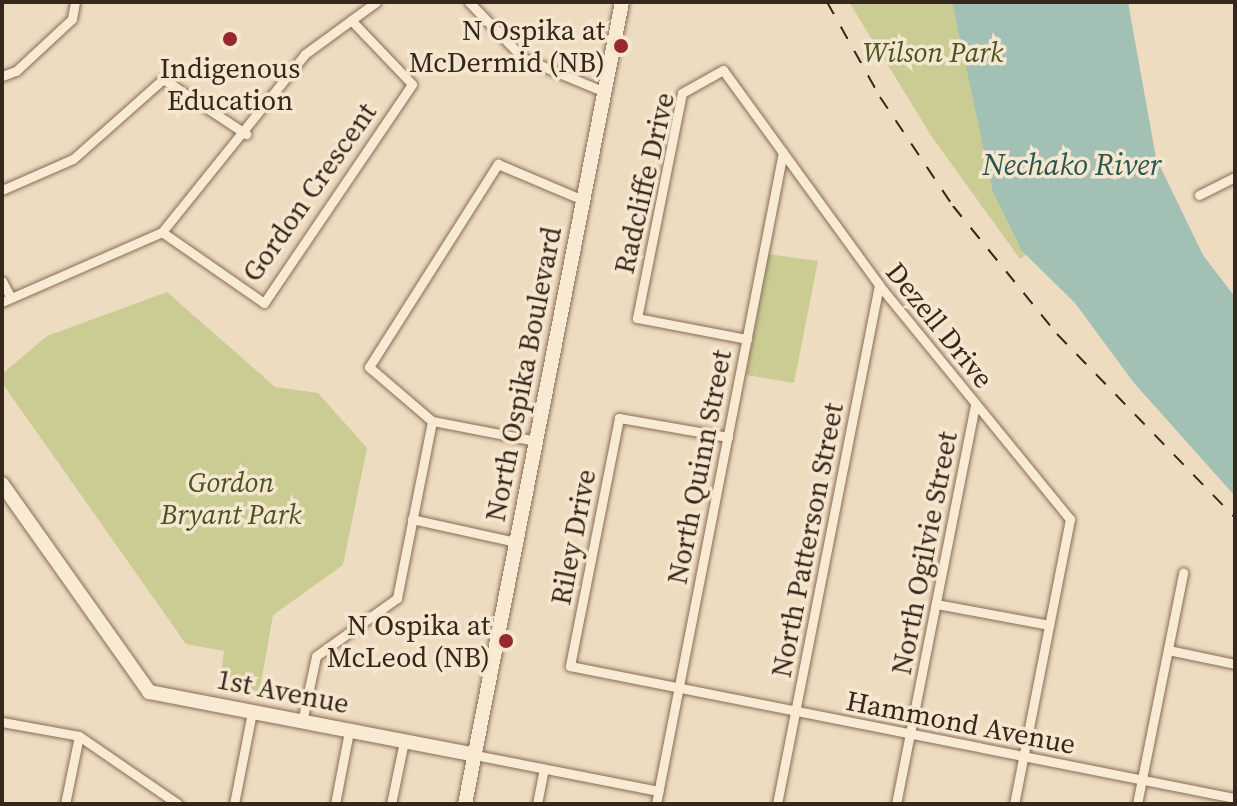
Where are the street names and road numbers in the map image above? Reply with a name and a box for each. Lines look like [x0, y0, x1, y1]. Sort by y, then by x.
street label: Radcliffe Drive [607, 89, 681, 277]
street label: Gordon Crescent [235, 96, 383, 288]
street label: North Ospika Boulevard [478, 224, 568, 524]
street label: Dezell Drive [879, 256, 1001, 394]
street label: North Quinn Street [660, 347, 738, 587]
street label: North Patterson Street [764, 400, 850, 680]
street label: North Ogilvie Street [884, 429, 964, 677]
street label: Riley Drive [543, 466, 603, 608]
street label: 1st Avenue [214, 662, 352, 720]
street label: Hammond Avenue [844, 683, 1078, 761]

